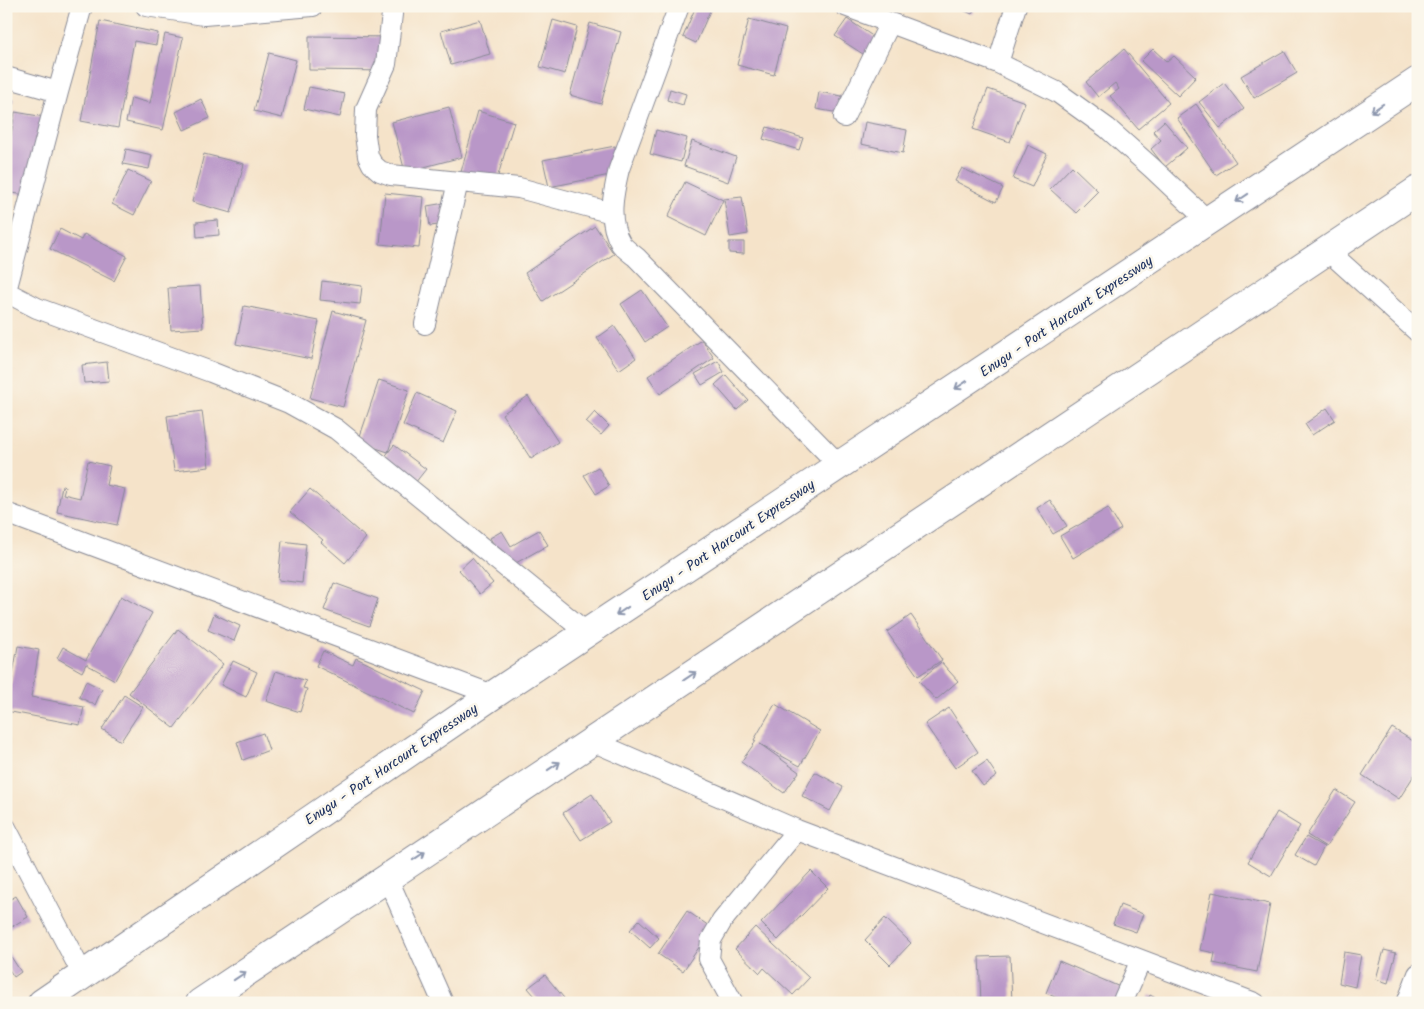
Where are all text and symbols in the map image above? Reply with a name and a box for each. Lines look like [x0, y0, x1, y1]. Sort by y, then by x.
one-way arrow [1371, 103, 1385, 113]
one-way arrow [1236, 193, 1250, 203]
street label: Enugu - Port Harcourt Expressway [975, 250, 1158, 383]
one-way arrow [955, 380, 969, 390]
street label: Enugu - Port Harcourt Expressway [637, 474, 820, 607]
one-way arrow [615, 606, 629, 616]
one-way arrow [682, 671, 696, 681]
street label: Enugu - Port Harcourt Expressway [300, 698, 483, 831]
one-way arrow [547, 761, 561, 771]
one-way arrow [412, 851, 426, 861]
one-way arrow [233, 970, 247, 980]

